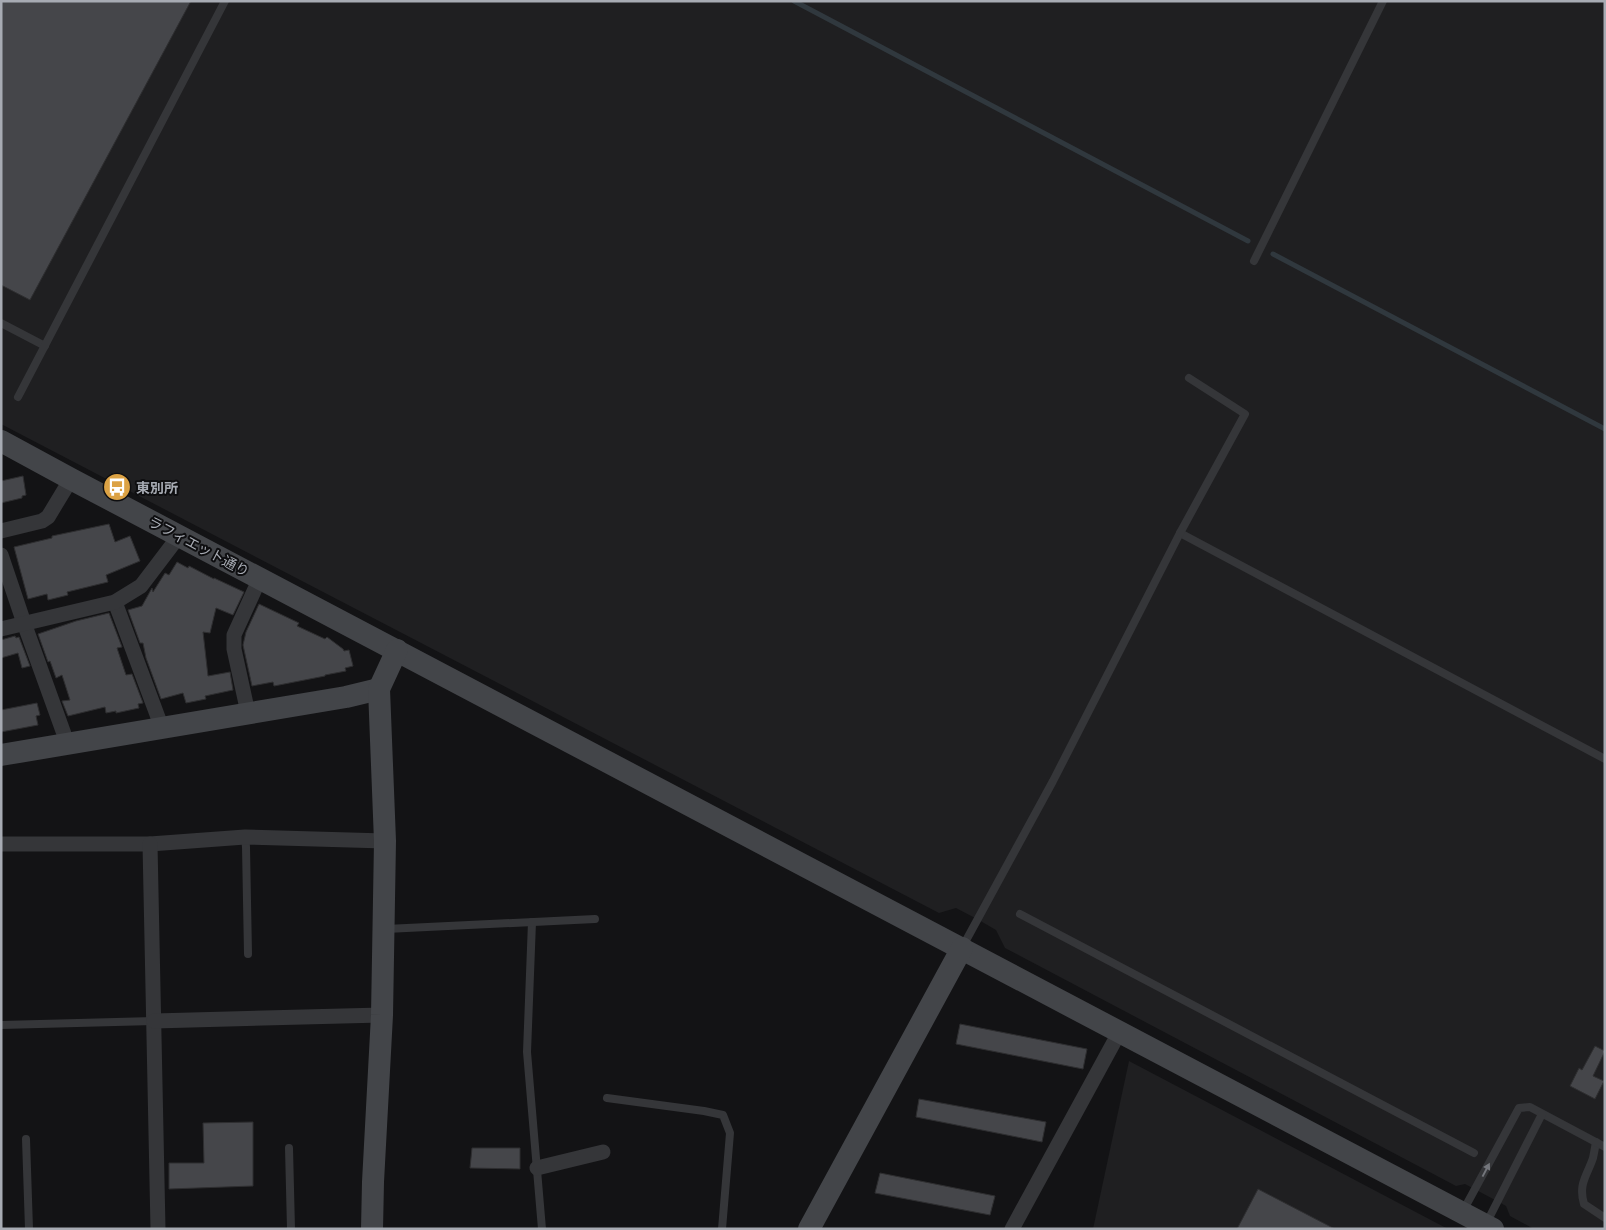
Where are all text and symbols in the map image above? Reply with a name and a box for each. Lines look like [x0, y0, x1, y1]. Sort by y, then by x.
bus stop icon: 東別所 [102, 472, 132, 502]
place label: 東別所 [136, 479, 178, 496]
street label: ラフィエット通り [146, 512, 252, 580]
one-way arrow [1481, 1163, 1490, 1176]

